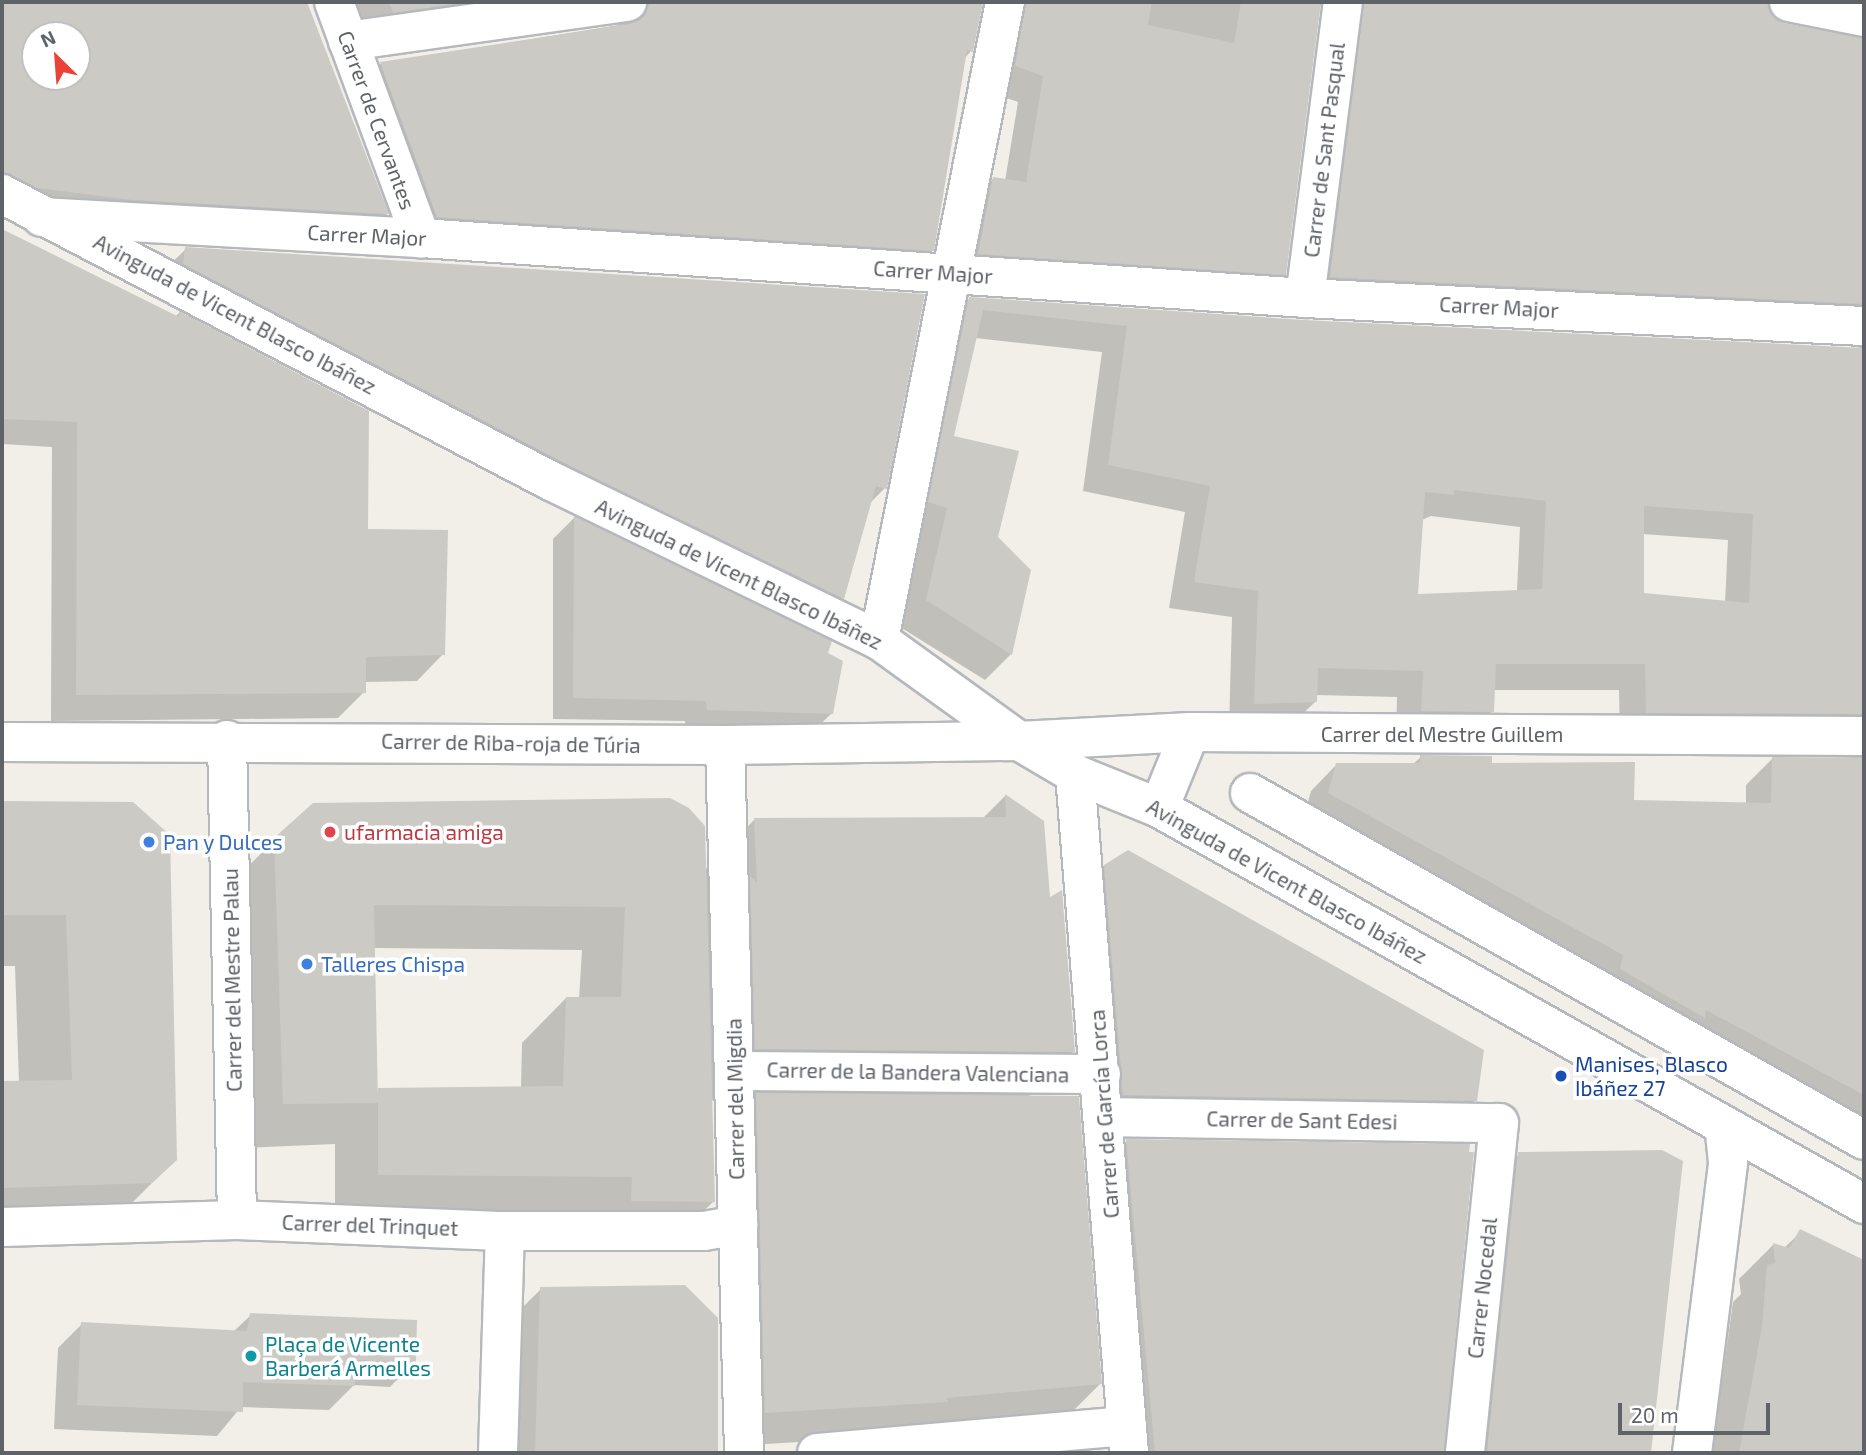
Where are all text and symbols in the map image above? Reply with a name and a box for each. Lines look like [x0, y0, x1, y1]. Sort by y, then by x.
north arrow [21, 21, 91, 91]
text: N [37, 25, 59, 52]
street label: Carrer de Cervantes [333, 27, 421, 213]
street label: Carrer de Sant Pasqual [1298, 41, 1350, 259]
street label: Carrer Major [306, 219, 428, 251]
street label: Avinguda de Vicent Blasco Ibáñez [89, 229, 381, 399]
street label: Carrer Major [872, 255, 994, 289]
street label: Carrer Major [1438, 291, 1560, 323]
street label: Avinguda de Vicent Blasco Ibáñez [591, 493, 887, 655]
street label: Carrer del Mestre Guillem [1320, 721, 1564, 747]
street label: Carrer de Riba-roja de Túria [381, 728, 641, 758]
street label: Avinguda de Vicent Blasco Ibáñez [1142, 793, 1432, 969]
place label: ufarmacia amiga [344, 819, 504, 845]
marker: ufarmacia amiga [322, 824, 338, 840]
place label: Pan y Dulces [163, 829, 284, 855]
marker: Pan y Dulces [141, 834, 157, 850]
street label: Carrer del Mestre Palau [217, 867, 247, 1093]
place label: Talleres Chispa [321, 951, 465, 977]
marker: Talleres Chispa [299, 956, 315, 972]
street label: Carrer de García Lorca [1084, 1009, 1124, 1219]
street label: Carrer del Migdia [721, 1017, 749, 1181]
place label: Manises, Blasco Ibáñez 27 [1575, 1051, 1728, 1101]
street label: Carrer de la Bandera Valenciana [766, 1057, 1070, 1087]
marker: Manises, Blasco Ibáñez 27 [1553, 1068, 1569, 1084]
street label: Carrer de Sant Edesi [1206, 1106, 1398, 1134]
street label: Carrer del Trinquet [281, 1209, 459, 1241]
street label: Carrer Nocedal [1462, 1216, 1502, 1360]
place label: Plaça de Vicente Barberá Armelles [265, 1331, 431, 1381]
marker: Plaça de Vicente Barberá Armelles [243, 1348, 259, 1364]
scale bar [1621, 1388, 1773, 1432]
text: 20 m [1631, 1402, 1679, 1427]

